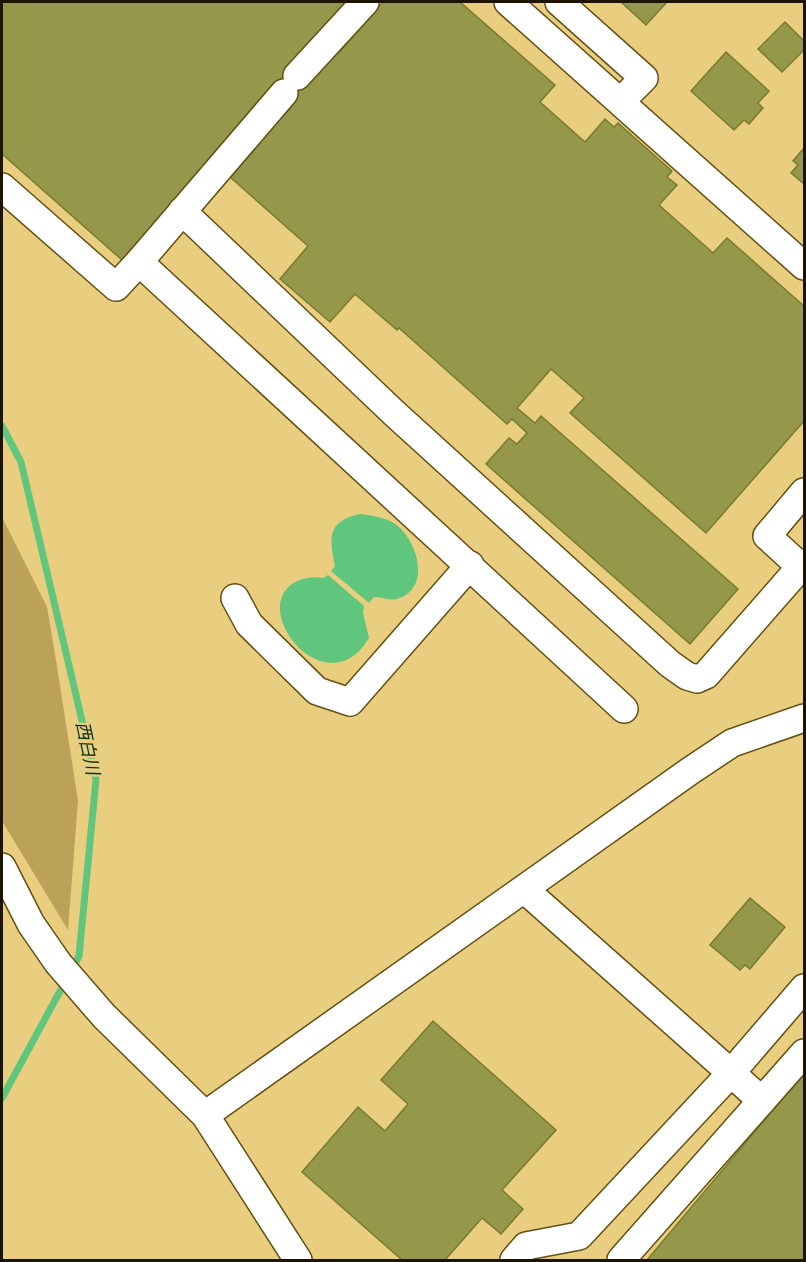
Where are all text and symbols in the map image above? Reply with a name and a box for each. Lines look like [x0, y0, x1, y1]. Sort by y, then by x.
water label: 西白川 [72, 719, 104, 779]

